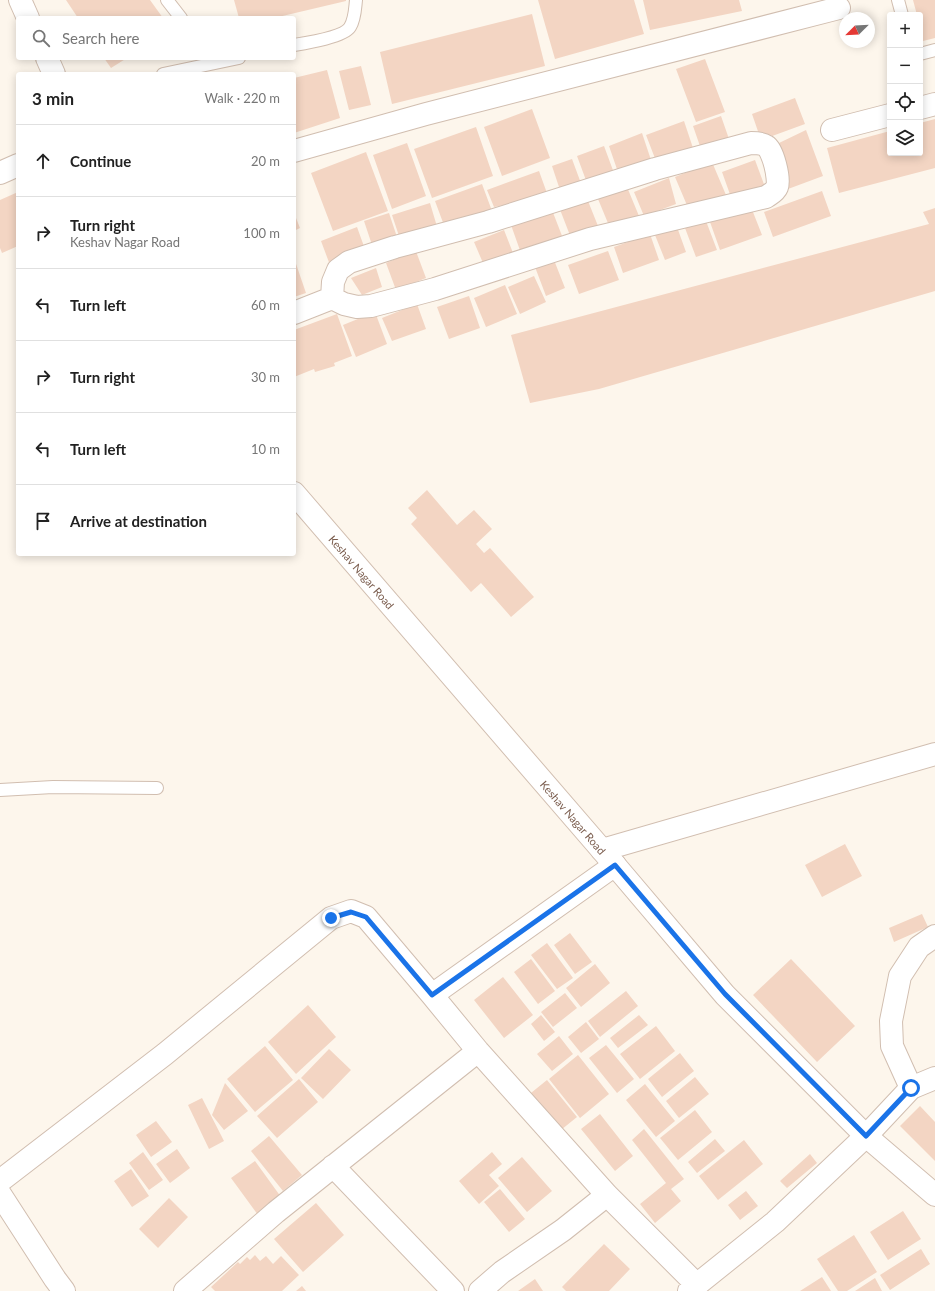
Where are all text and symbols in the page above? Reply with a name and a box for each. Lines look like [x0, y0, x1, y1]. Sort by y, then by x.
north arrow [839, 12, 875, 48]
map controls [887, 12, 923, 156]
button: + [887, 12, 923, 48]
search box [16, 16, 296, 60]
icon: search [30, 27, 52, 49]
text: Search here [62, 29, 139, 47]
button: − [887, 48, 923, 84]
button: locate [887, 84, 923, 120]
text: 3 min [32, 88, 74, 109]
text: Walk · 220 m [204, 90, 280, 106]
button: layers [887, 120, 923, 156]
icon: ahead [32, 150, 54, 172]
text: Continue [70, 152, 131, 170]
text: 20 m [251, 153, 280, 169]
text: Turn right [70, 216, 135, 234]
icon: right [32, 222, 54, 244]
text: 100 m [243, 225, 280, 241]
text: Keshav Nagar Road [70, 234, 180, 250]
icon: left [32, 294, 54, 316]
text: Turn left [70, 296, 126, 314]
text: 60 m [251, 297, 280, 313]
icon: right [32, 366, 54, 388]
text: Turn right [70, 368, 135, 386]
text: 30 m [251, 369, 280, 385]
icon: left [32, 438, 54, 460]
text: Turn left [70, 440, 126, 458]
text: 10 m [251, 441, 280, 457]
icon: arrive [32, 510, 54, 532]
text: Arrive at destination [70, 512, 207, 530]
street label: Keshav Nagar Road [327, 532, 397, 611]
street label: Keshav Nagar Road [538, 778, 609, 857]
route end [322, 909, 340, 927]
route start [902, 1079, 920, 1097]

